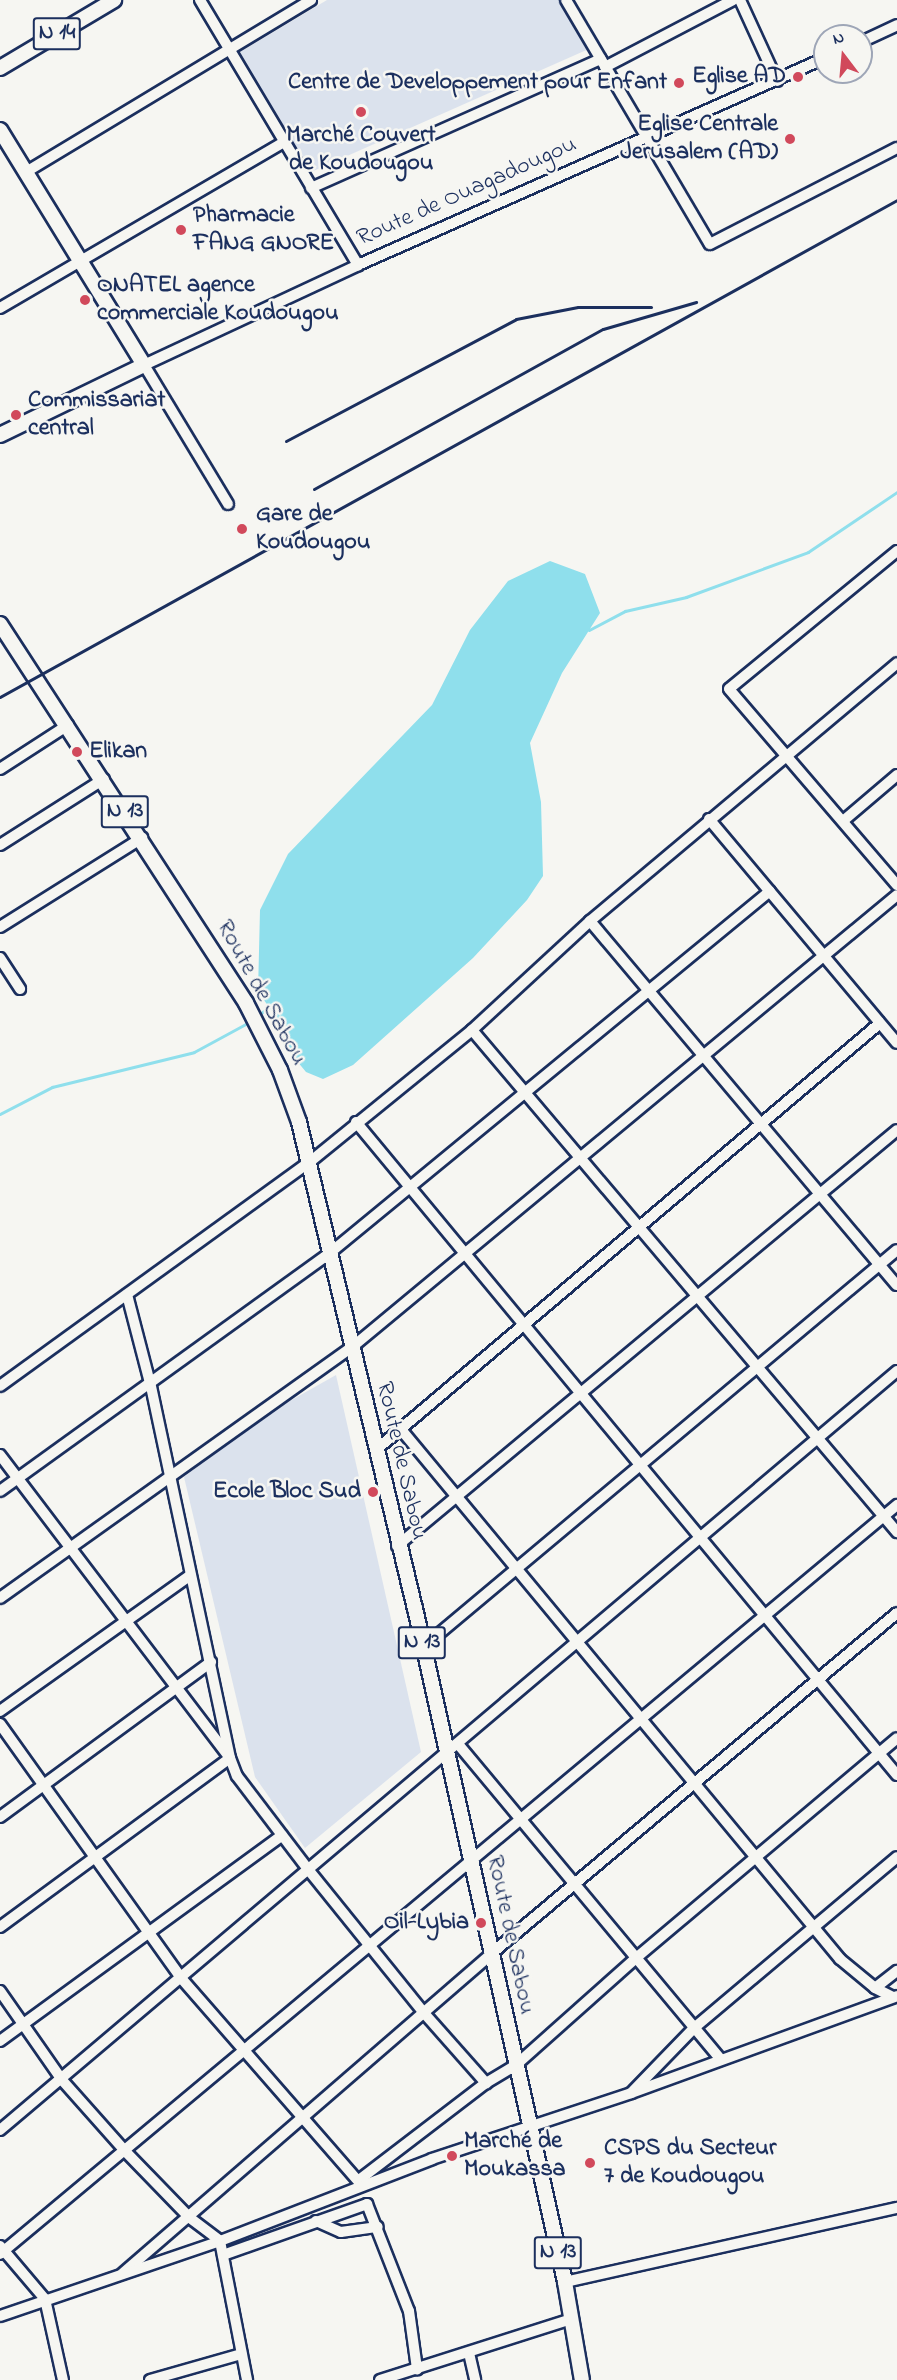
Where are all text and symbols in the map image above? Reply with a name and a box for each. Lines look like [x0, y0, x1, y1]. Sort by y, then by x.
road number: N 14 [32, 15, 82, 53]
north arrow [813, 24, 873, 84]
text: N [830, 26, 847, 52]
place label: Eglise AD [692, 63, 786, 91]
place label: Centre de Developpement pour Enfant [288, 69, 667, 97]
marker: Eglise AD [791, 70, 805, 84]
marker: Centre de Developpement pour Enfant [672, 76, 686, 90]
marker: Marché Couvert de Koudougou [354, 105, 368, 119]
place label: Eglise Centrale Jerusalem (AD) [620, 111, 778, 167]
place label: Marché Couvert de Koudougou [286, 122, 436, 178]
street label: Route de Ouagadougou [353, 131, 581, 253]
marker: Eglise Centrale Jerusalem (AD) [783, 132, 797, 146]
place label: Pharmacie FANG GNORE [193, 202, 334, 258]
marker: Pharmacie FANG GNORE [174, 223, 188, 237]
place label: ONATEL agence commerciale Koudougou [97, 272, 339, 328]
marker: ONATEL agence commerciale Koudougou [78, 293, 92, 307]
place label: Commissariat central [28, 387, 165, 443]
marker: Commissariat central [9, 408, 23, 422]
place label: Gare de Koudougou [256, 501, 370, 557]
marker: Gare de Koudougou [233, 520, 251, 538]
place label: Elikan [89, 738, 147, 766]
marker: Elikan [70, 745, 84, 759]
road number: N 13 [100, 793, 150, 831]
street label: Route de Sabou [209, 915, 313, 1071]
street label: Route de Sabou [369, 1379, 433, 1543]
place label: Ecole Bloc Sud [213, 1478, 361, 1506]
marker: Ecole Bloc Sud [366, 1485, 380, 1499]
road number: N 13 [396, 1624, 448, 1662]
street label: Route de Sabou [479, 1853, 541, 2017]
place label: Oil-Lybia [384, 1909, 469, 1937]
marker: Oil-Lybia [474, 1916, 488, 1930]
place label: Marché de Moukassa [464, 2128, 566, 2184]
place label: CSPS du Secteur 7 de Koudougou [604, 2135, 776, 2191]
marker: Marché de Moukassa [445, 2149, 459, 2163]
marker: CSPS du Secteur 7 de Koudougou [581, 2154, 599, 2172]
road number: N 13 [532, 2234, 584, 2272]

